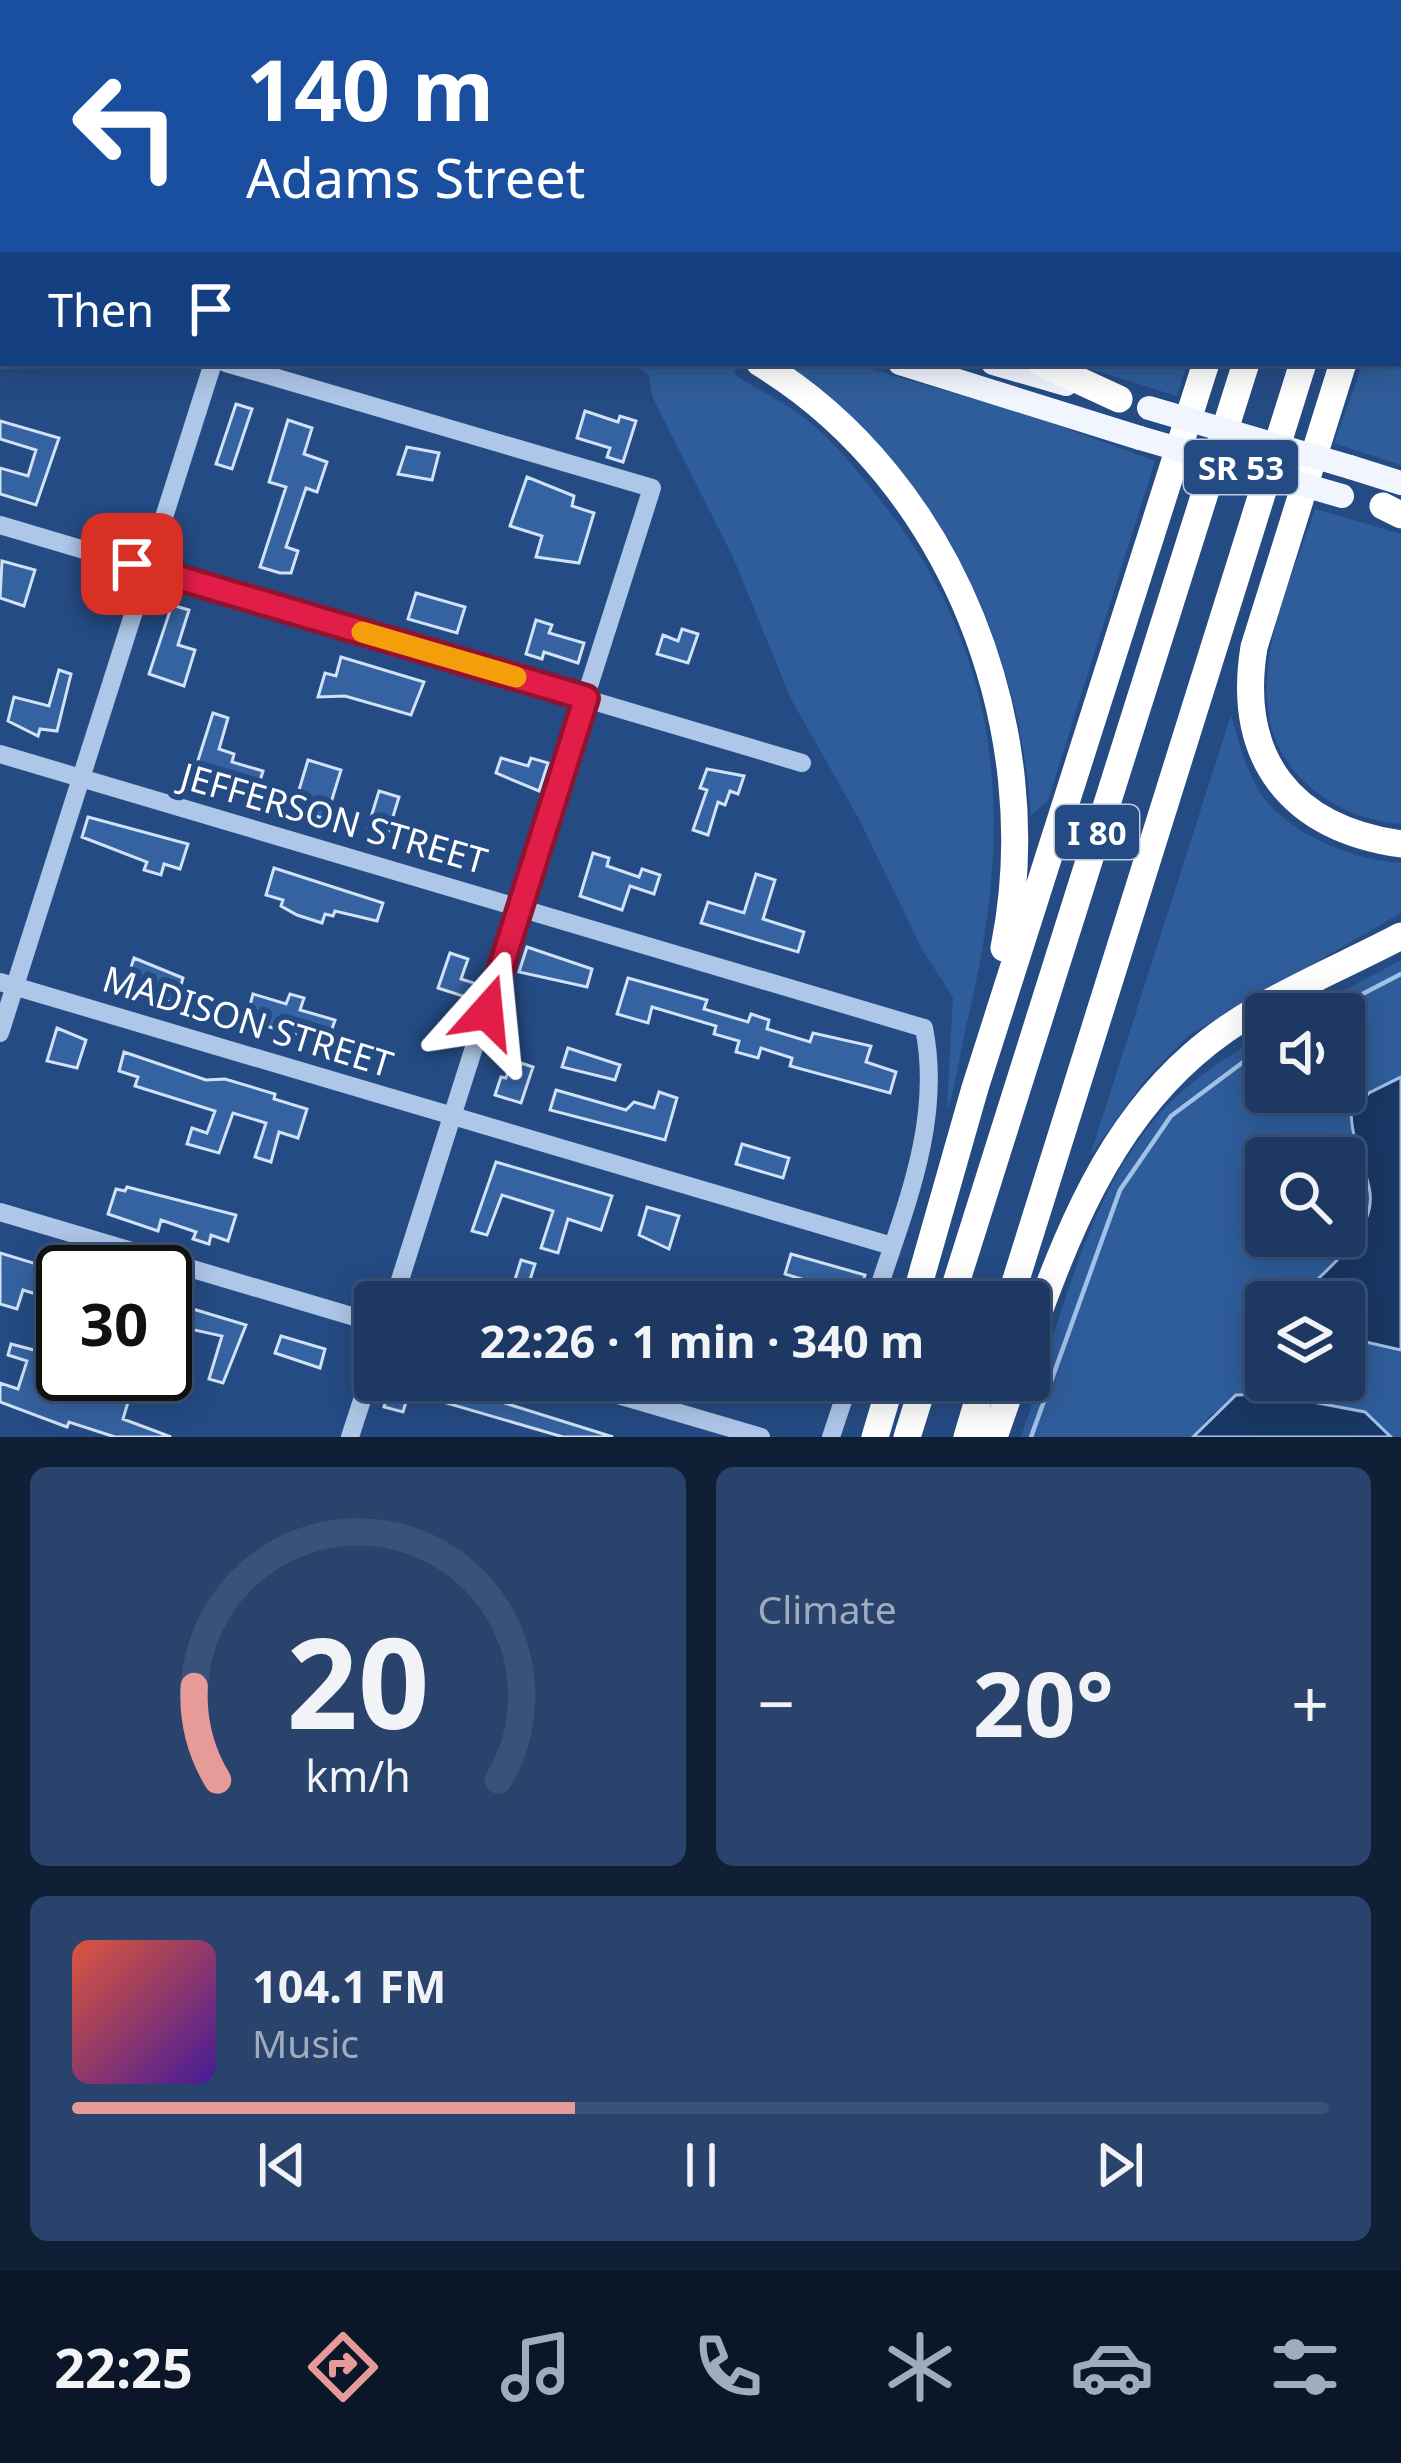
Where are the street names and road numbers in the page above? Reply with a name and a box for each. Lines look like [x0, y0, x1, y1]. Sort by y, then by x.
road number: SR 53 [1184, 440, 1298, 494]
street label: JEFFERSON STREET [172, 750, 493, 885]
road number: I 80 [1055, 805, 1139, 859]
street label: MADISON STREET [97, 954, 399, 1088]

